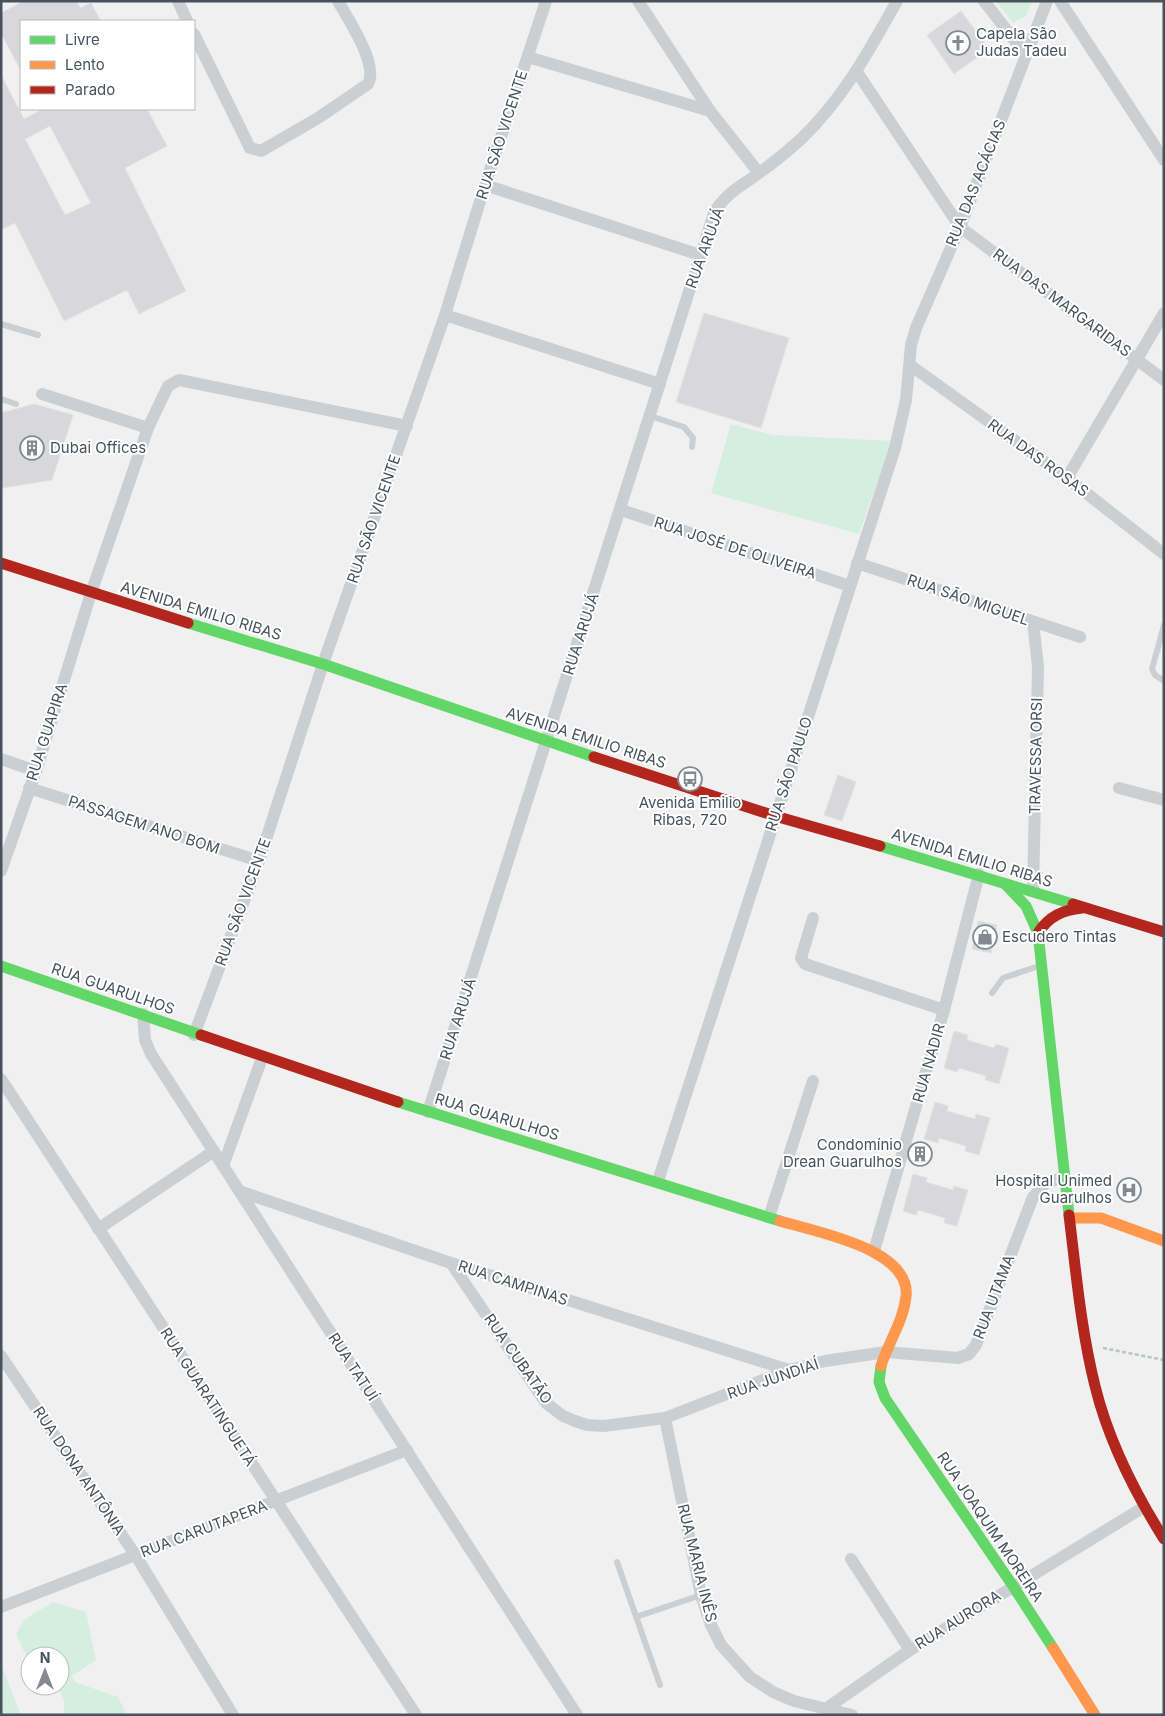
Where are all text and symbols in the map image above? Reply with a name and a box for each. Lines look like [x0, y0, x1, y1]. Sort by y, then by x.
legend [20, 20, 195, 110]
place label: Capela São Judas Tadeu [976, 24, 1067, 60]
text: Livre [65, 30, 100, 49]
church icon: Capela São Judas Tadeu [945, 30, 971, 56]
text: Lento [65, 55, 105, 74]
street label: RUA SÃO VICENTE [472, 68, 531, 202]
text: Parado [65, 80, 115, 99]
street label: RUA DAS ACÁCIAS [941, 117, 1010, 249]
street label: RUA ARUJÁ [681, 205, 728, 291]
street label: RUA DAS MARGARIDAS [989, 244, 1135, 361]
street label: RUA DAS ROSAS [984, 415, 1093, 501]
building icon: Dubai Offices [19, 435, 45, 461]
place label: Dubai Offices [50, 438, 146, 457]
street label: RUA SÃO VICENTE [343, 452, 404, 586]
street label: RUA JOSÉ DE OLIVEIRA [652, 512, 819, 583]
street label: RUA SÃO MIGUEL [905, 570, 1032, 629]
street label: AVENIDA EMILIO RIBAS [118, 577, 284, 644]
street label: RUA ARUJÁ [558, 591, 603, 677]
street label: RUA GUAPIRA [22, 681, 71, 783]
street label: TRAVESSA ORSI [1025, 698, 1046, 814]
street label: AVENIDA EMILIO RIBAS [504, 703, 669, 772]
street label: RUA SÃO PAULO [761, 714, 816, 834]
bus stop icon: Avenida Emilio Ribas, 720 [677, 766, 703, 792]
street label: PASSAGEM ANO BOM [66, 791, 222, 858]
place label: Avenida Emilio Ribas, 720 [639, 793, 741, 829]
street label: AVENIDA EMILIO RIBAS [889, 824, 1055, 891]
street label: RUA SÃO VICENTE [211, 835, 274, 968]
shop icon: Escudero Tintas [972, 924, 998, 950]
place label: Escudero Tintas [1002, 927, 1116, 946]
street label: RUA GUARULHOS [49, 959, 177, 1019]
street label: RUA ARUJÁ [435, 976, 480, 1062]
street label: RUA NADIR [908, 1021, 949, 1105]
street label: RUA GUARULHOS [433, 1089, 562, 1144]
place label: Condomínio Drean Guarulhos [783, 1135, 902, 1171]
building icon: Condomínio Drean Guarulhos [907, 1141, 933, 1167]
place label: Hospital Unimed Guarulhos [995, 1171, 1112, 1207]
hospital icon: Hospital Unimed Guarulhos [1116, 1177, 1142, 1203]
street label: RUA UTAMA [969, 1252, 1018, 1342]
street label: RUA CAMPINAS [456, 1256, 571, 1309]
street label: RUA CUBATÃO [480, 1310, 557, 1408]
street label: RUA GUARATINGUETÁ [157, 1324, 260, 1470]
street label: RUA TATUÍ [324, 1329, 382, 1404]
street label: RUA JUNDIAÍ [725, 1354, 821, 1403]
street label: RUA DONA ANTÔNIA [29, 1403, 130, 1539]
street label: RUA JOAQUIM MOREIRA [933, 1448, 1048, 1605]
street label: RUA CARUTAPERA [138, 1496, 270, 1561]
street label: RUA MARIA INÊS [674, 1502, 721, 1624]
street label: RUA AURORA [911, 1586, 1004, 1653]
north arrow [20, 1646, 70, 1696]
text: N [40, 1649, 50, 1666]

